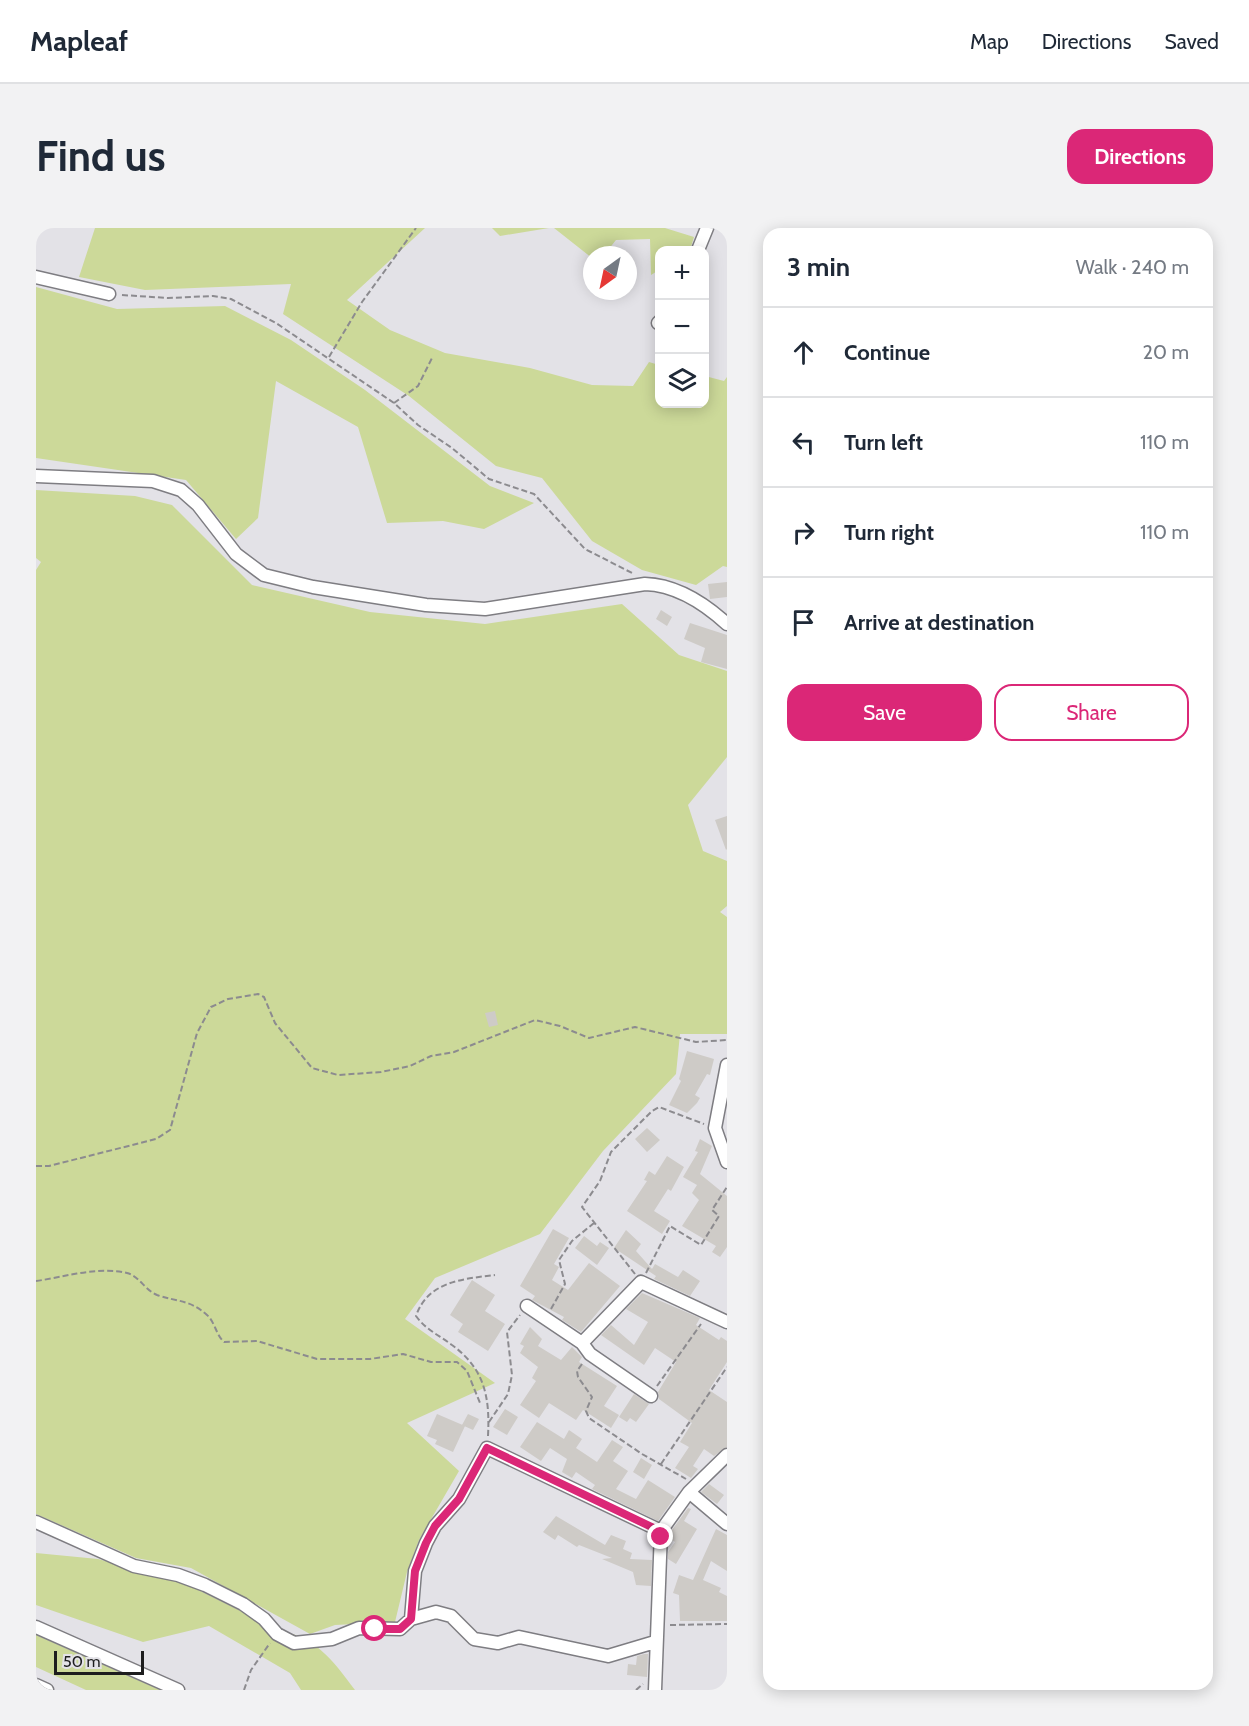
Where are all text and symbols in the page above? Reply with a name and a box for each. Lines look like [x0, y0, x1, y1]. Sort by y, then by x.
text: Mapleaf [30, 24, 128, 58]
text: Map [970, 29, 1009, 54]
text: Directions [1042, 29, 1131, 54]
text: Saved [1164, 29, 1219, 54]
button: Directions [1067, 129, 1213, 184]
text: Find us [36, 130, 165, 182]
north arrow [583, 246, 637, 300]
map controls [655, 246, 709, 408]
button: + [655, 246, 709, 300]
text: 3 min [787, 251, 850, 283]
text: Walk · 240 m [1076, 255, 1189, 279]
button: − [655, 300, 709, 354]
icon: ahead [787, 336, 820, 369]
text: Continue [844, 339, 930, 366]
text: 20 m [1143, 340, 1189, 364]
button: layers [655, 354, 709, 408]
icon: left [787, 426, 820, 459]
text: Turn left [844, 429, 923, 456]
text: 110 m [1140, 430, 1189, 454]
icon: right [787, 516, 820, 549]
text: Turn right [844, 519, 934, 546]
text: 110 m [1140, 520, 1189, 544]
icon: arrive [787, 606, 820, 639]
text: Arrive at destination [844, 609, 1034, 636]
button: Save [787, 684, 982, 741]
button: Share [994, 684, 1189, 741]
route end [647, 1523, 673, 1549]
route start [361, 1615, 387, 1641]
scale bar [54, 1648, 144, 1676]
text: 50 m [63, 1652, 100, 1671]

